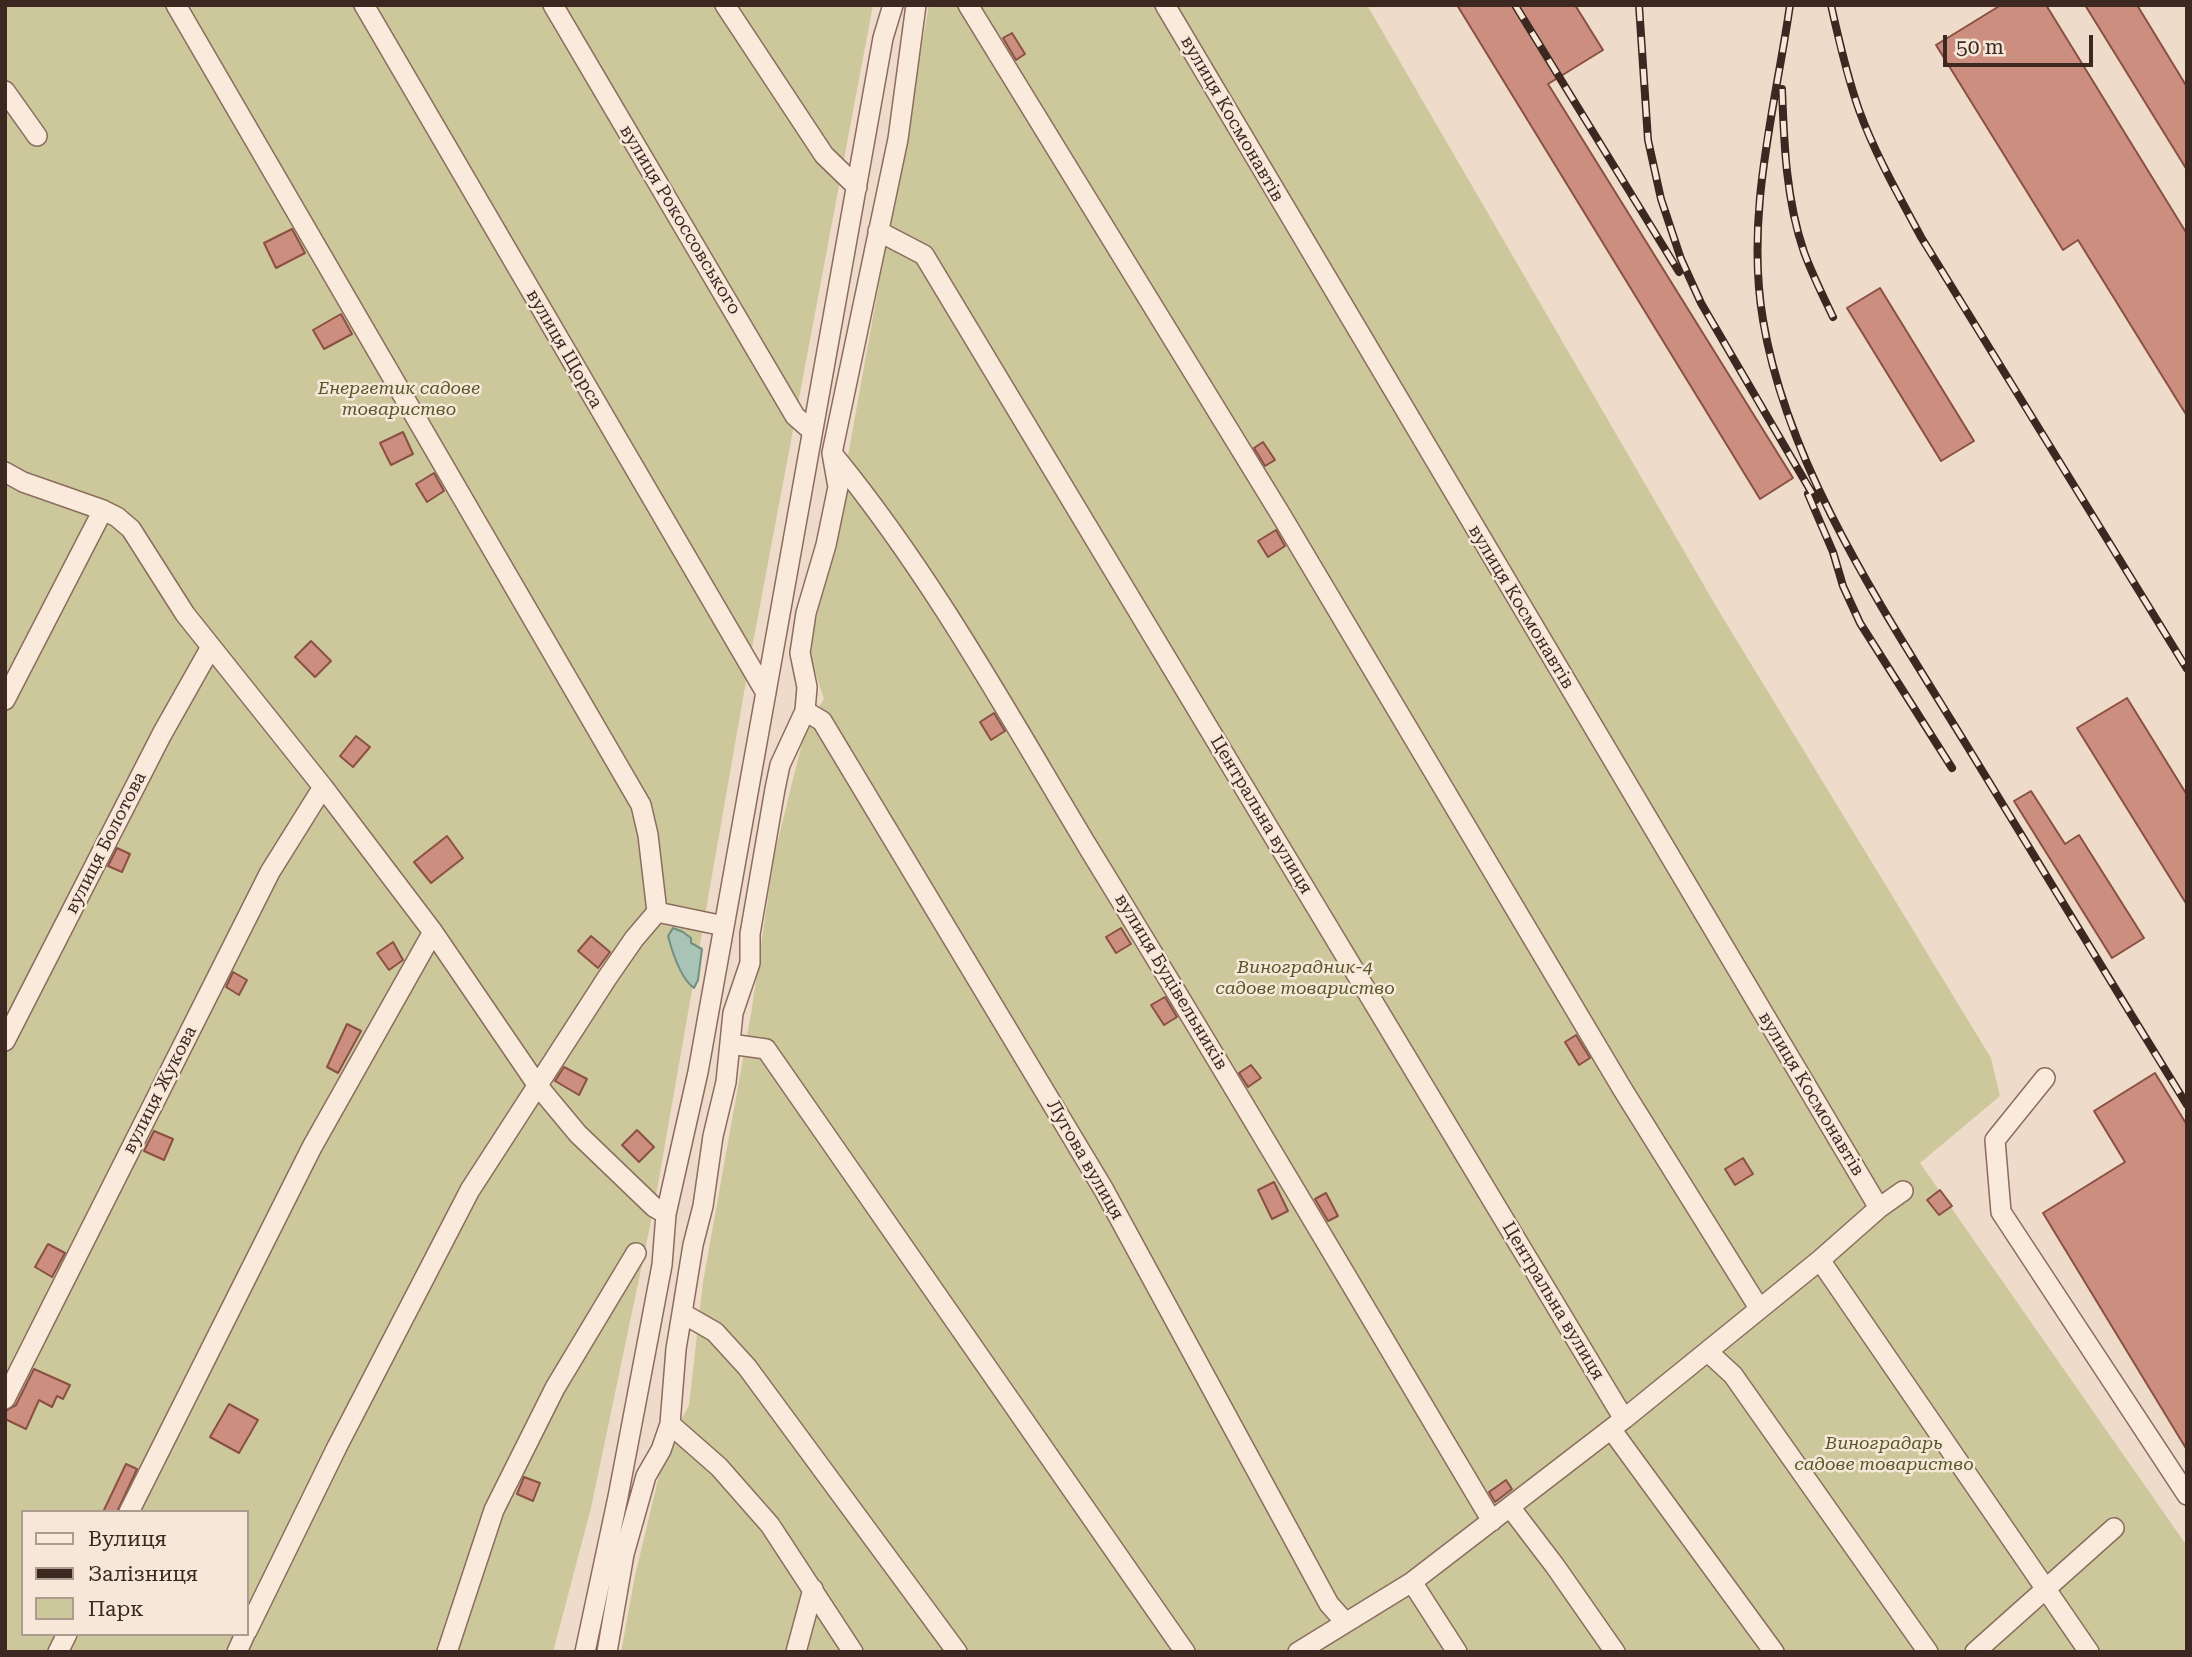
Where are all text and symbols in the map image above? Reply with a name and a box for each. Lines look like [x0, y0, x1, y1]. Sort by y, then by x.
scale bar [1947, 21, 2098, 65]
street label: вулиця Космонавтів [1176, 32, 1288, 206]
text: 50 m [1956, 35, 2004, 59]
street label: вулиця Рокоссовського [615, 121, 745, 319]
street label: вулиця Щорса [521, 286, 607, 412]
park label: Енергетик садове товариство [318, 378, 480, 420]
street label: вулиця Космонавтів [1463, 521, 1579, 693]
street label: Центральна вулиця [1205, 732, 1317, 898]
street label: вулиця Болотова [61, 769, 151, 917]
street label: вулиця Будівельників [1110, 890, 1232, 1074]
park label: Виноградник-4 садове товариство [1215, 957, 1395, 1000]
street label: вулиця Космонавтів [1753, 1008, 1869, 1180]
street label: вулиця Жукова [118, 1022, 202, 1158]
street label: Лугова вулиця [1042, 1096, 1128, 1224]
street label: Центральна вулиця [1497, 1218, 1609, 1384]
park label: Виноградарь садове товариство [1794, 1433, 1974, 1476]
legend [21, 1510, 248, 1636]
text: Вулиця [88, 1527, 167, 1551]
text: Залізниця [88, 1562, 198, 1586]
text: Парк [88, 1597, 144, 1621]

